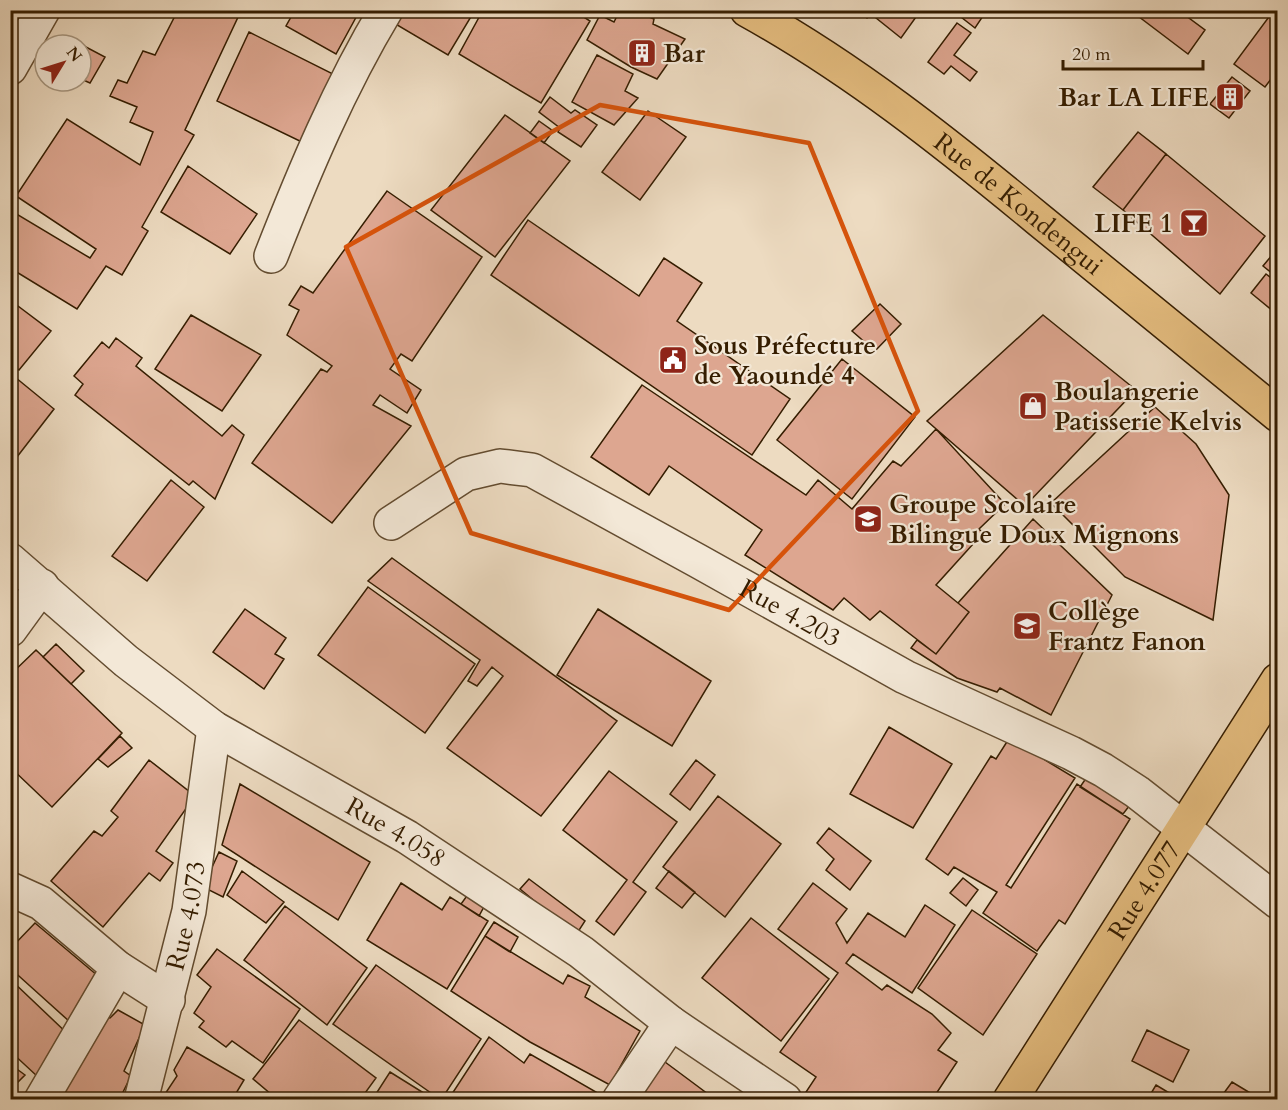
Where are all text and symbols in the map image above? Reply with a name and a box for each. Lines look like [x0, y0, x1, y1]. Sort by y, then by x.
north arrow [33, 33, 93, 93]
scale bar [1063, 33, 1202, 71]
place label: Bar [663, 36, 706, 71]
building icon: Bar [626, 37, 658, 69]
text: N [61, 42, 87, 67]
text: 20 m [1072, 42, 1111, 67]
place label: Bar LA LIFE [1058, 80, 1209, 115]
building icon: Bar LA LIFE [1214, 81, 1246, 113]
street label: Rue de Kondengui [927, 124, 1111, 283]
place label: LIFE 1 [1094, 206, 1173, 241]
bar icon: LIFE 1 [1178, 207, 1210, 239]
place label: Sous Préfecture de Yaoundé 4 [694, 328, 876, 393]
public building icon: Sous Préfecture de Yaoundé 4 [657, 344, 689, 376]
place label: Boulangerie Patisserie Kelvis [1054, 374, 1242, 439]
shop icon: Boulangerie Patisserie Kelvis [1017, 390, 1049, 422]
place label: Groupe Scolaire Bilingue Doux Mignons [889, 487, 1179, 552]
school or university icon: Groupe Scolaire Bilingue Doux Mignons [852, 503, 884, 535]
street label: Rue 4.203 [733, 570, 847, 655]
place label: Collège Frantz Fanon [1048, 594, 1206, 659]
school or university icon: Collège Frantz Fanon [1011, 610, 1043, 642]
street label: Rue 4.058 [340, 789, 453, 876]
street label: Rue 4.077 [1099, 834, 1189, 946]
street label: Rue 4.073 [157, 859, 213, 974]

